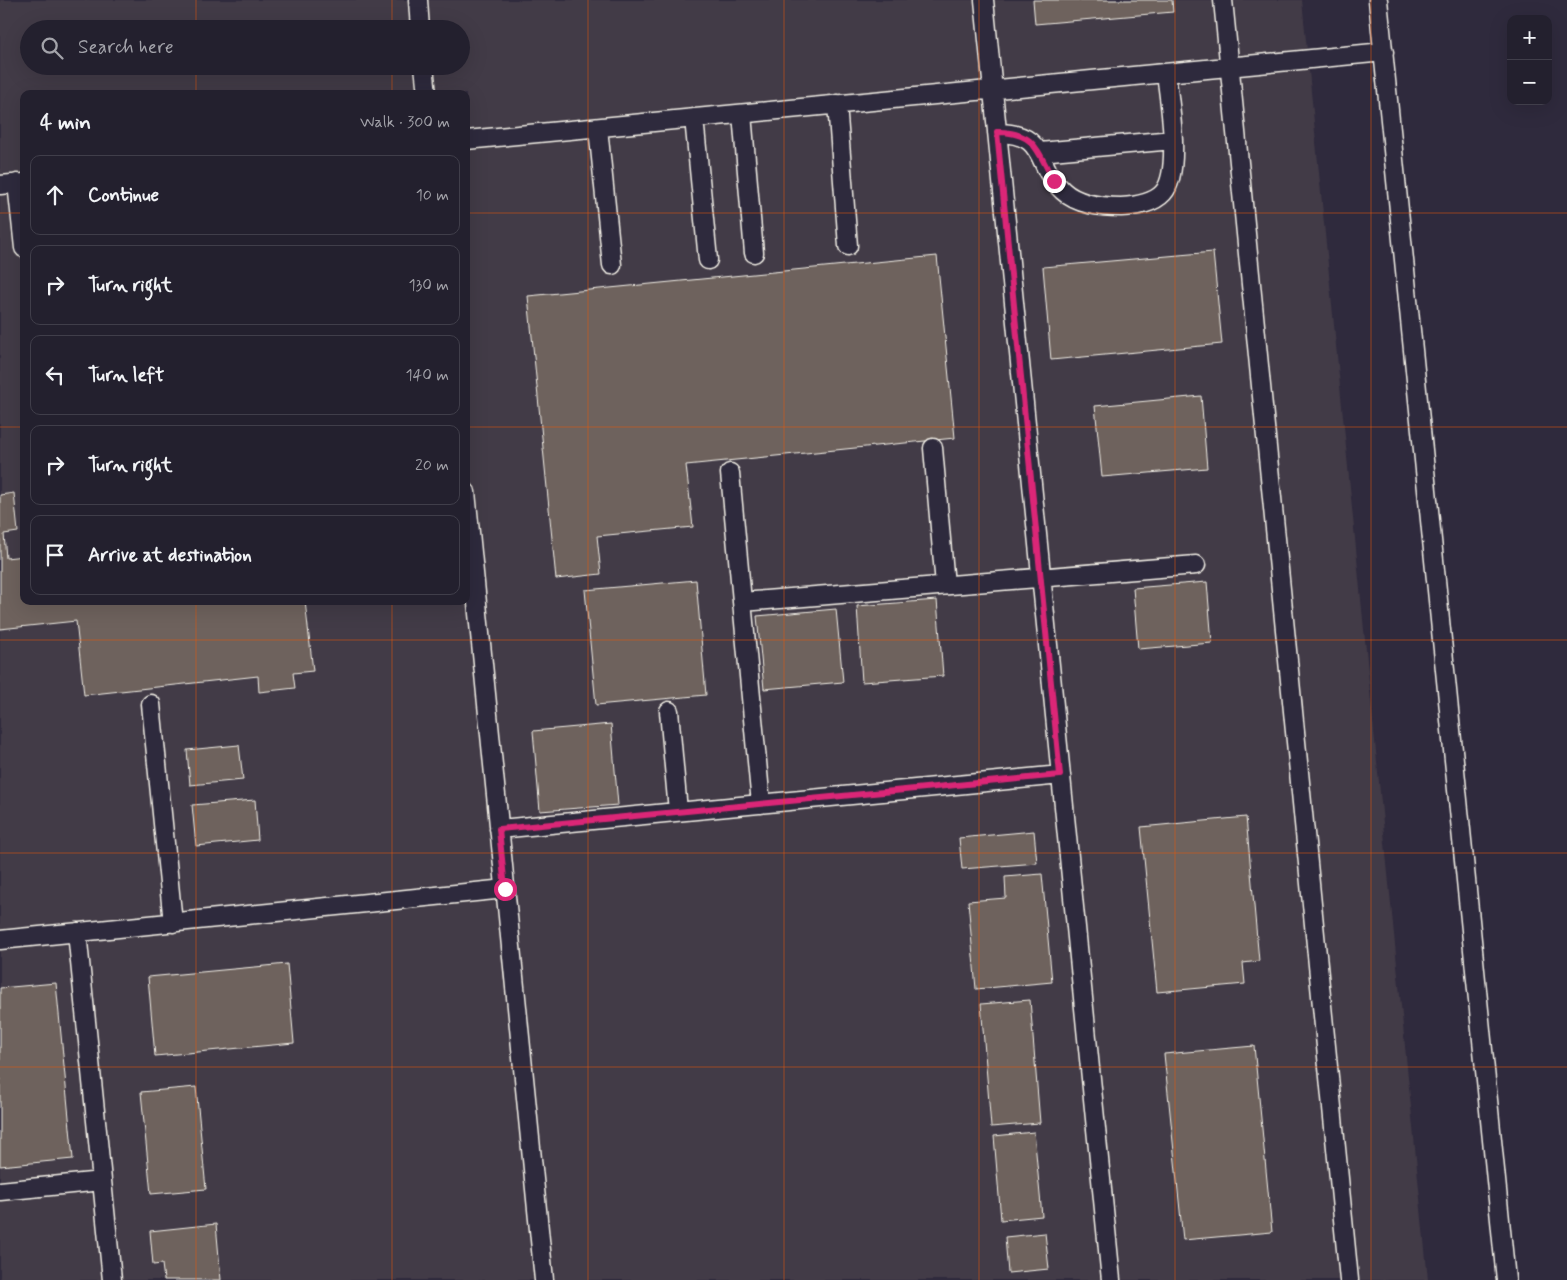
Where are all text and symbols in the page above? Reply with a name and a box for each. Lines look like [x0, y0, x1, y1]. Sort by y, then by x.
map controls [1507, 15, 1552, 105]
button: + [1507, 15, 1552, 60]
search box [20, 20, 470, 75]
icon: search [38, 34, 66, 62]
text: Search here [78, 35, 174, 60]
button: − [1507, 60, 1552, 105]
text: 4 min [40, 109, 91, 137]
text: Walk · 300 m [360, 112, 450, 133]
route end [1043, 170, 1066, 193]
icon: ahead [41, 181, 69, 209]
text: Continue [88, 183, 159, 208]
text: 10 m [416, 185, 449, 206]
icon: right [41, 271, 69, 299]
text: Turn right [88, 273, 172, 298]
text: 130 m [408, 275, 449, 296]
icon: left [41, 361, 69, 389]
text: Turn left [88, 363, 164, 388]
text: 140 m [405, 365, 449, 386]
icon: right [41, 451, 69, 479]
text: Turn right [88, 453, 172, 478]
text: 20 m [415, 455, 449, 476]
icon: arrive [41, 541, 69, 569]
text: Arrive at destination [88, 543, 252, 568]
route start [494, 878, 517, 901]

